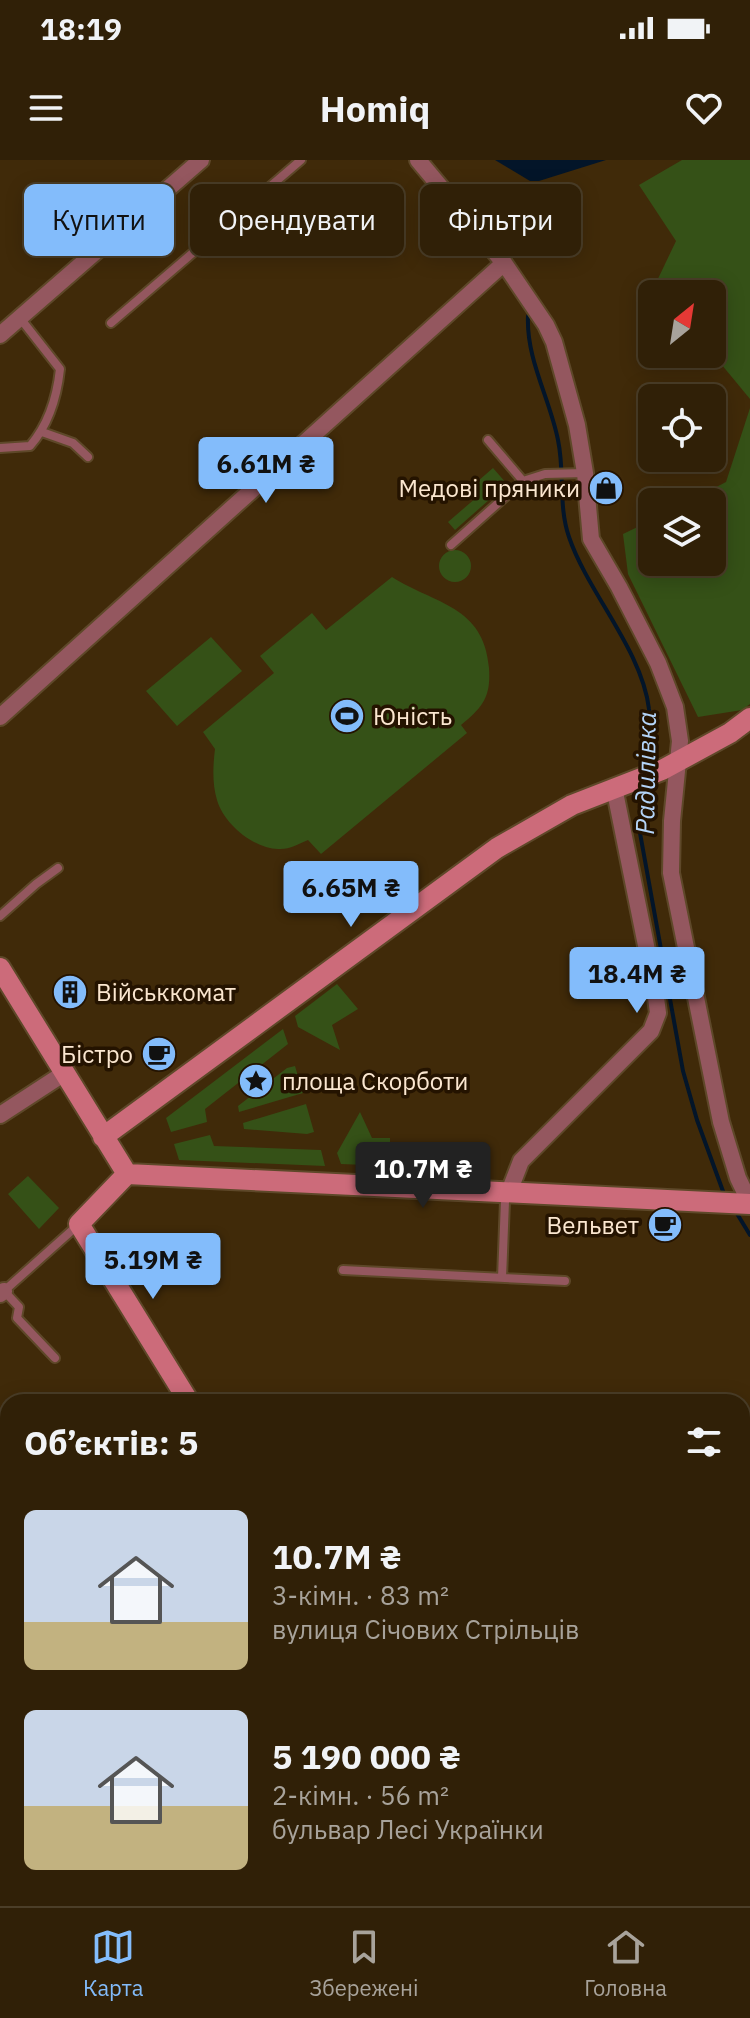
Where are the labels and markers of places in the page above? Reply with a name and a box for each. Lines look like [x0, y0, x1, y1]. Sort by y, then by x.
pin: 6.61M ₴ [192, 437, 340, 505]
shop icon: Медові пряники [587, 469, 625, 507]
place label: Медові пряники [398, 472, 580, 504]
sports icon: Юність [328, 697, 366, 735]
place label: Юність [373, 700, 452, 732]
pin: 6.65M ₴ [277, 861, 425, 929]
pin: 18.4M ₴ [563, 947, 711, 1015]
building icon: Військкомат [51, 973, 89, 1011]
place label: Військкомат [96, 976, 236, 1008]
cafe icon: Бістро [140, 1035, 178, 1073]
place label: Бістро [61, 1038, 133, 1070]
place icon: площа Скорботи [237, 1062, 275, 1100]
place label: площа Скорботи [282, 1065, 468, 1097]
pin: 10.7M ₴ [349, 1142, 497, 1210]
cafe icon: Вельвет [646, 1206, 684, 1244]
place label: Вельвет [547, 1209, 639, 1241]
pin: 5.19M ₴ [79, 1233, 227, 1301]

